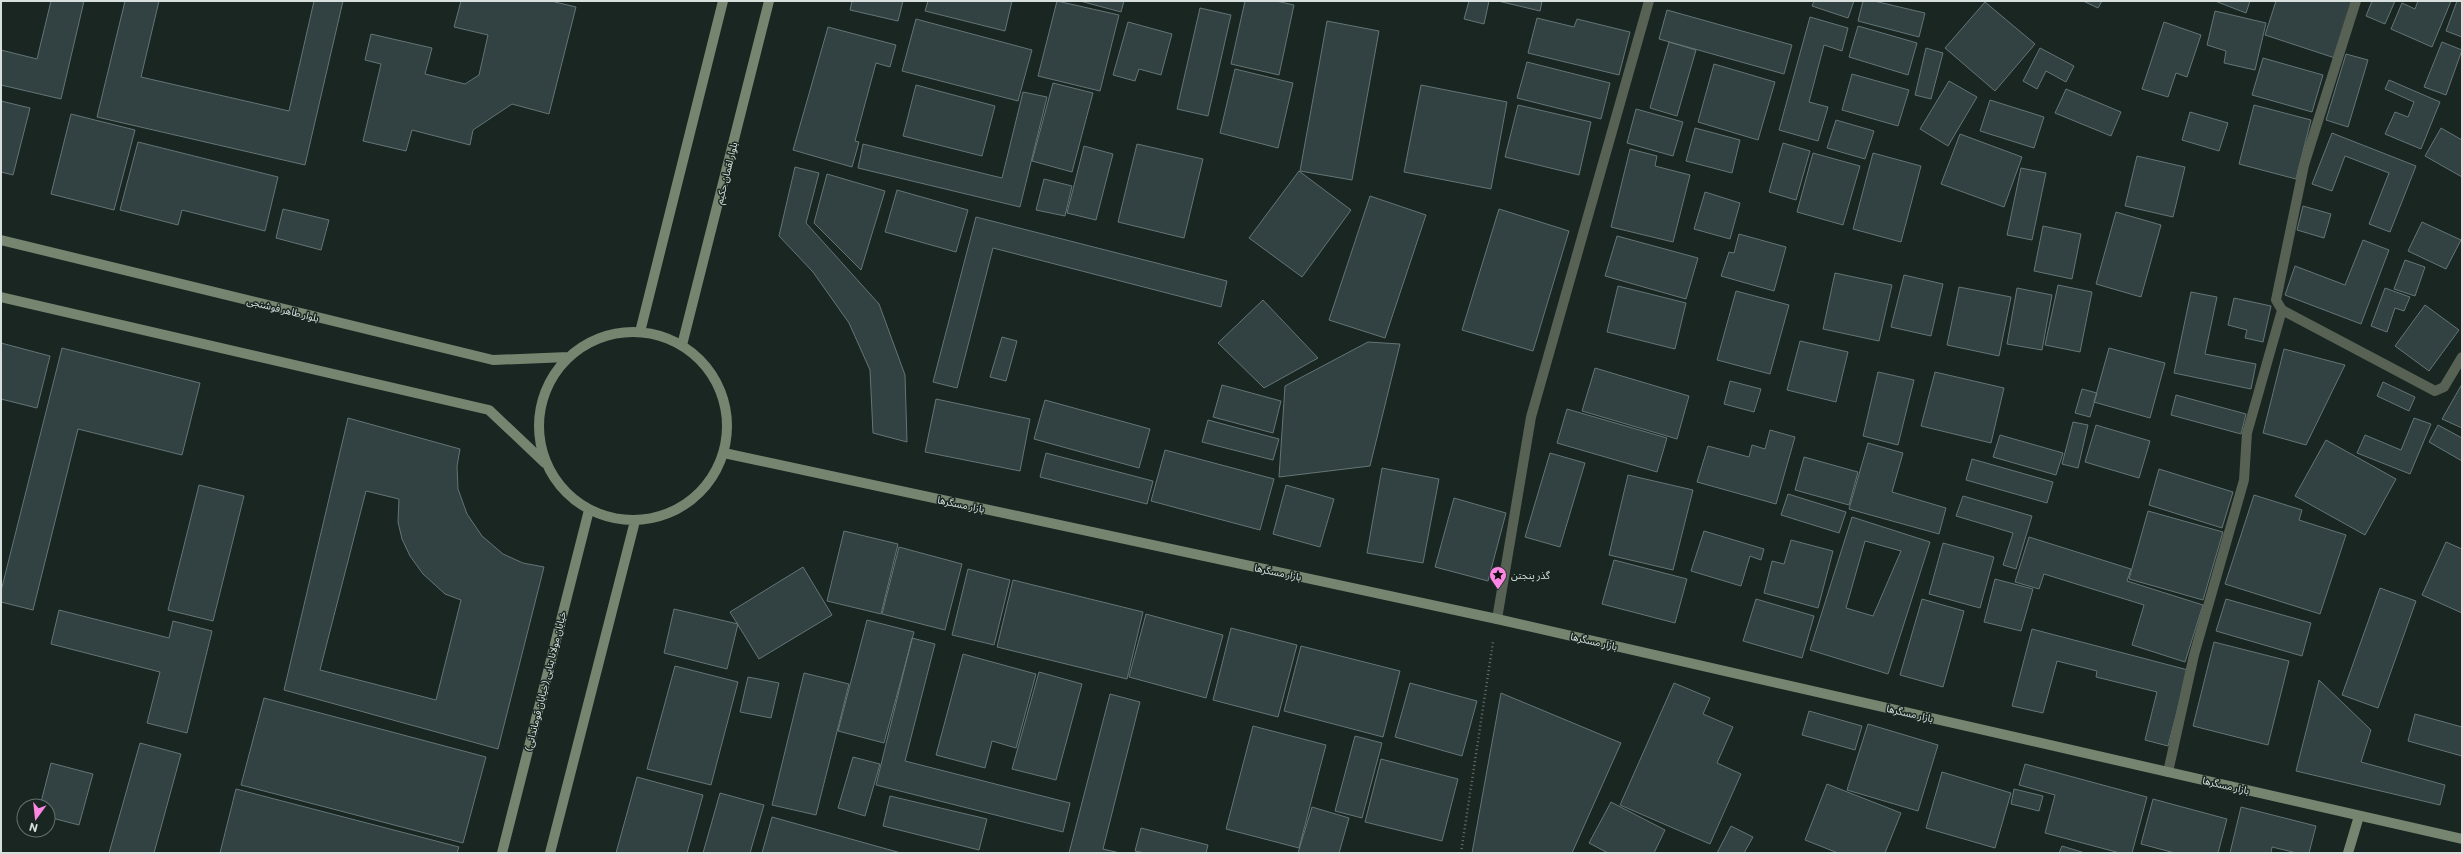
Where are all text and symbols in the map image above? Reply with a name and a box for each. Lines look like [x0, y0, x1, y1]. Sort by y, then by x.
street label: بلوار لقمان حکیم [712, 140, 742, 206]
street label: بلوار طاهر فوشنجی [245, 294, 321, 325]
street label: بازار مسگرها [936, 493, 986, 516]
street label: بازار مسگرها [1253, 561, 1303, 584]
place icon: گذر پنجتن [1488, 565, 1508, 590]
place label: گذر پنجتن [1511, 569, 1551, 582]
street label: خیابان مولانا بنایی (خیابان قوماندانی) [522, 610, 569, 753]
street label: بازار مسگرها [1569, 630, 1619, 653]
street label: بازار مسگرها [1885, 702, 1935, 725]
street label: بازار مسگرها [2201, 774, 2251, 797]
north arrow [16, 798, 56, 838]
text: N [28, 821, 39, 835]

